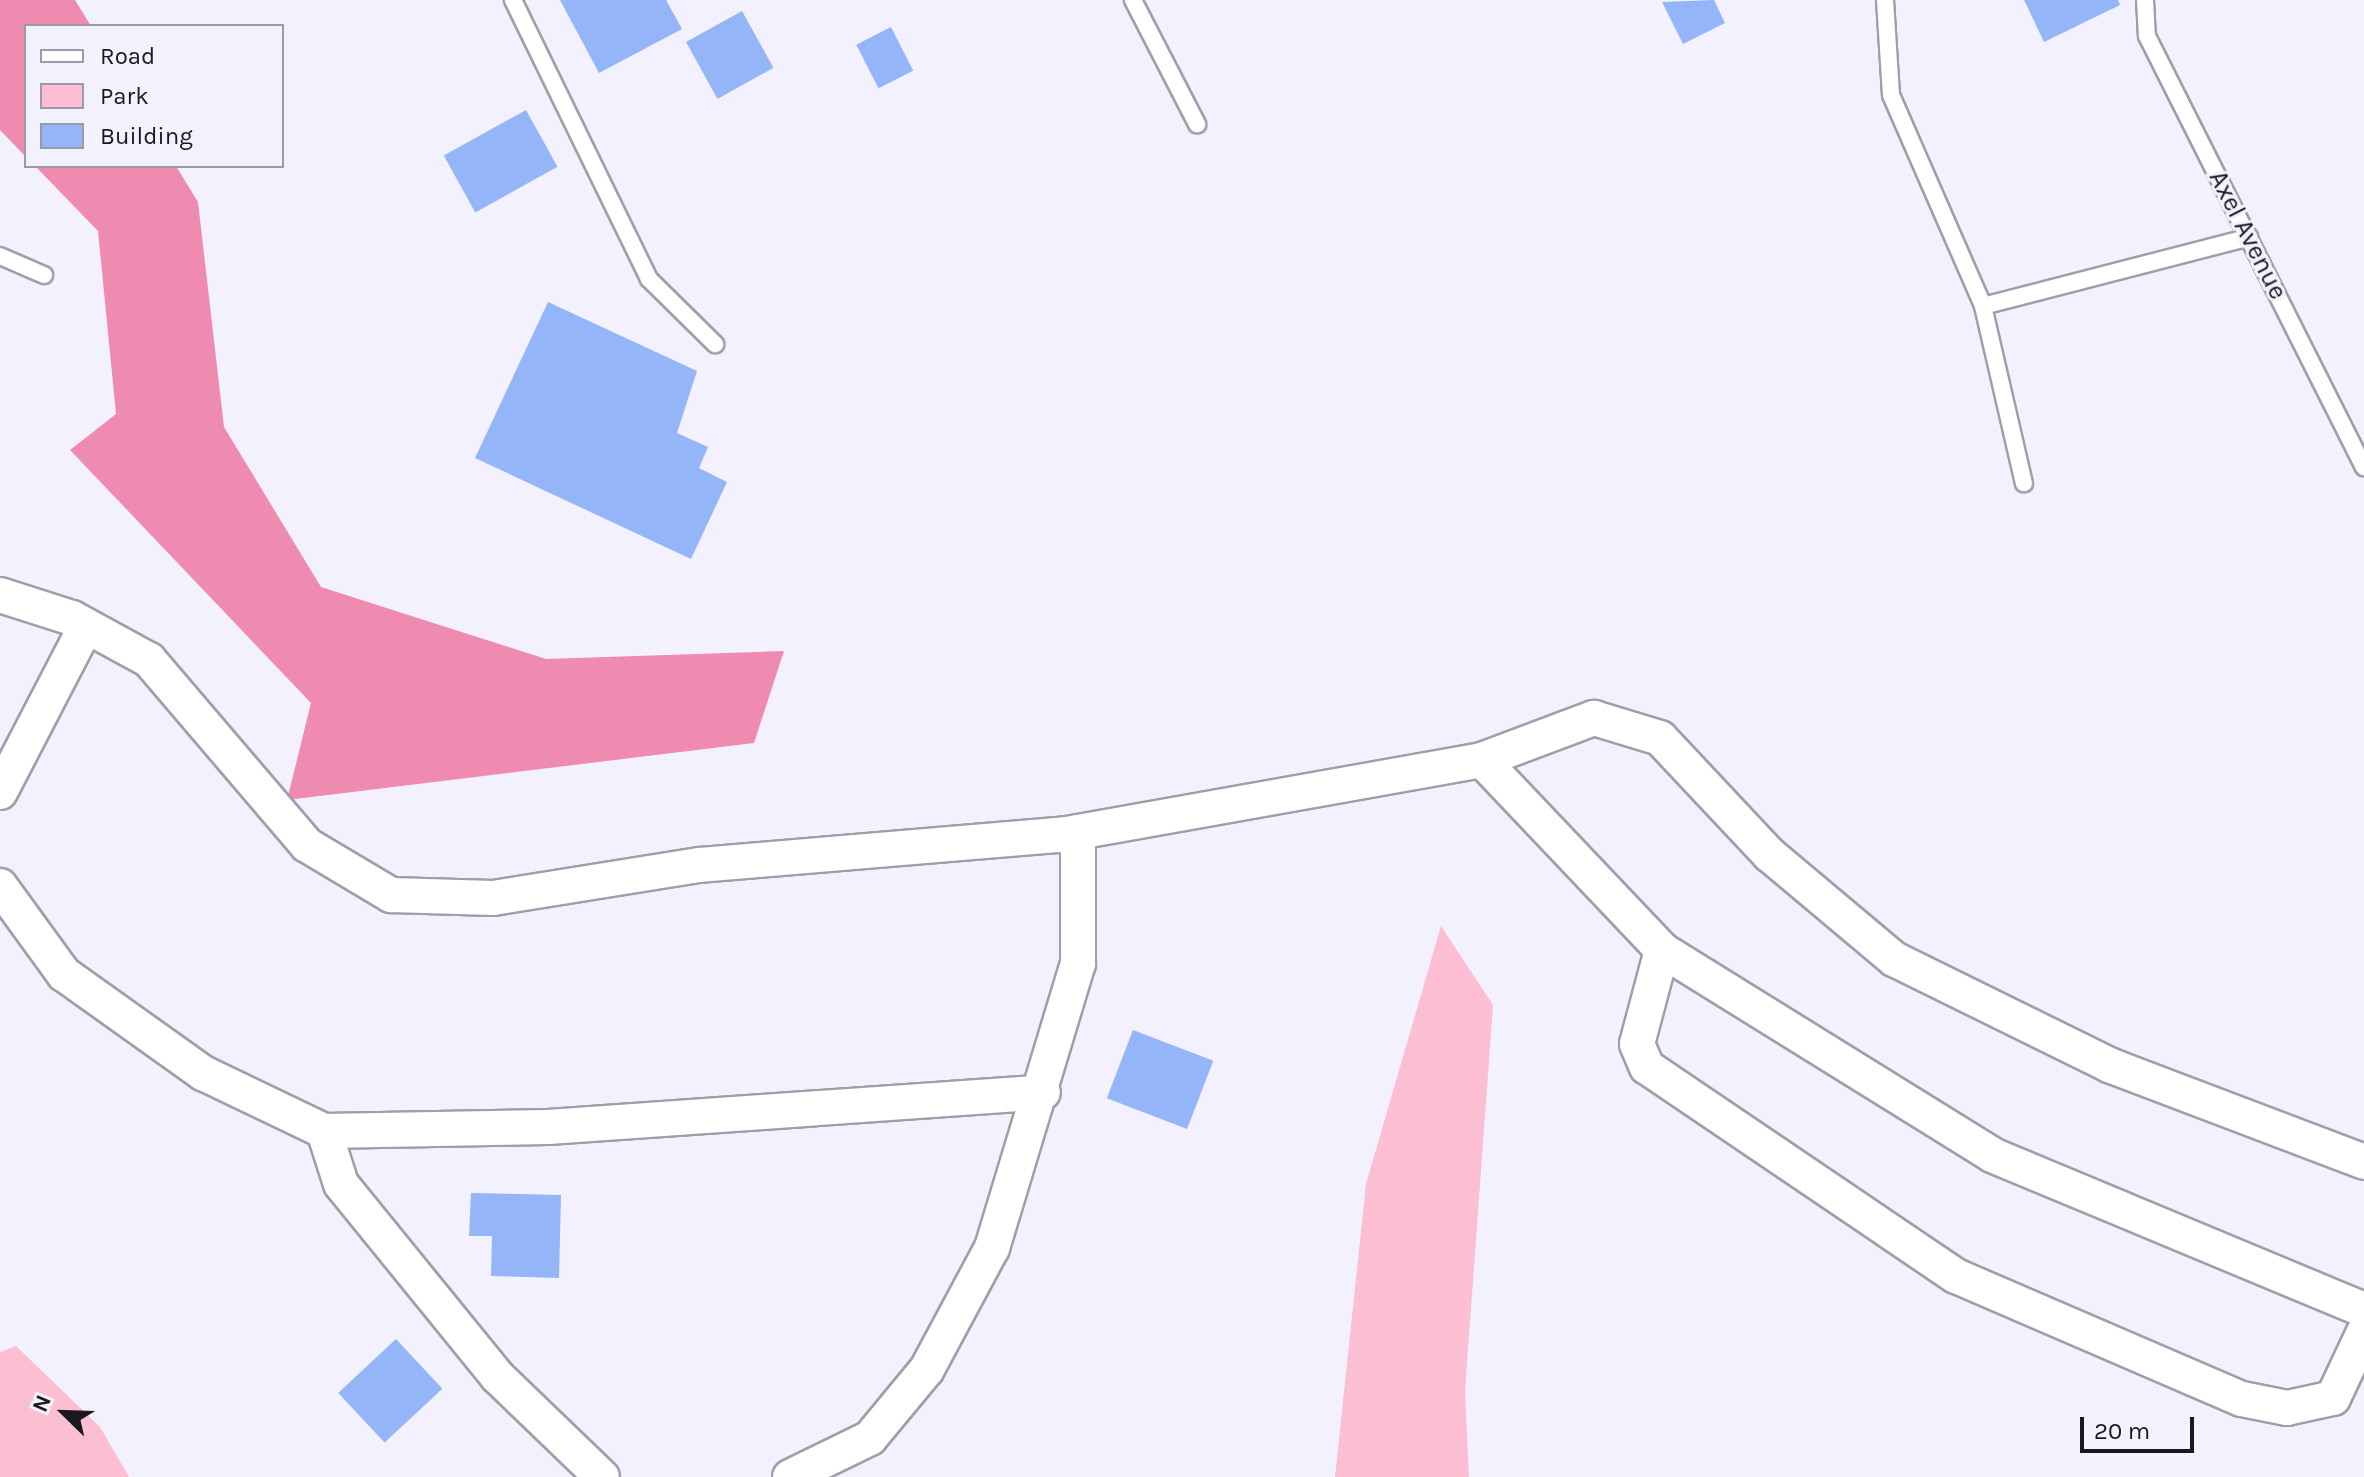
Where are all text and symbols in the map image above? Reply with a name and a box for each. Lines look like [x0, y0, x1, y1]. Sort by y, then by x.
legend [24, 24, 284, 168]
text: Road [100, 42, 155, 70]
text: Park [100, 82, 149, 110]
text: Building [100, 122, 193, 150]
street label: Axel Avenue [2202, 165, 2294, 305]
north arrow [24, 1373, 104, 1453]
text: N [27, 1391, 57, 1416]
scale bar [2084, 1401, 2198, 1451]
text: 20 m [2094, 1417, 2150, 1445]

